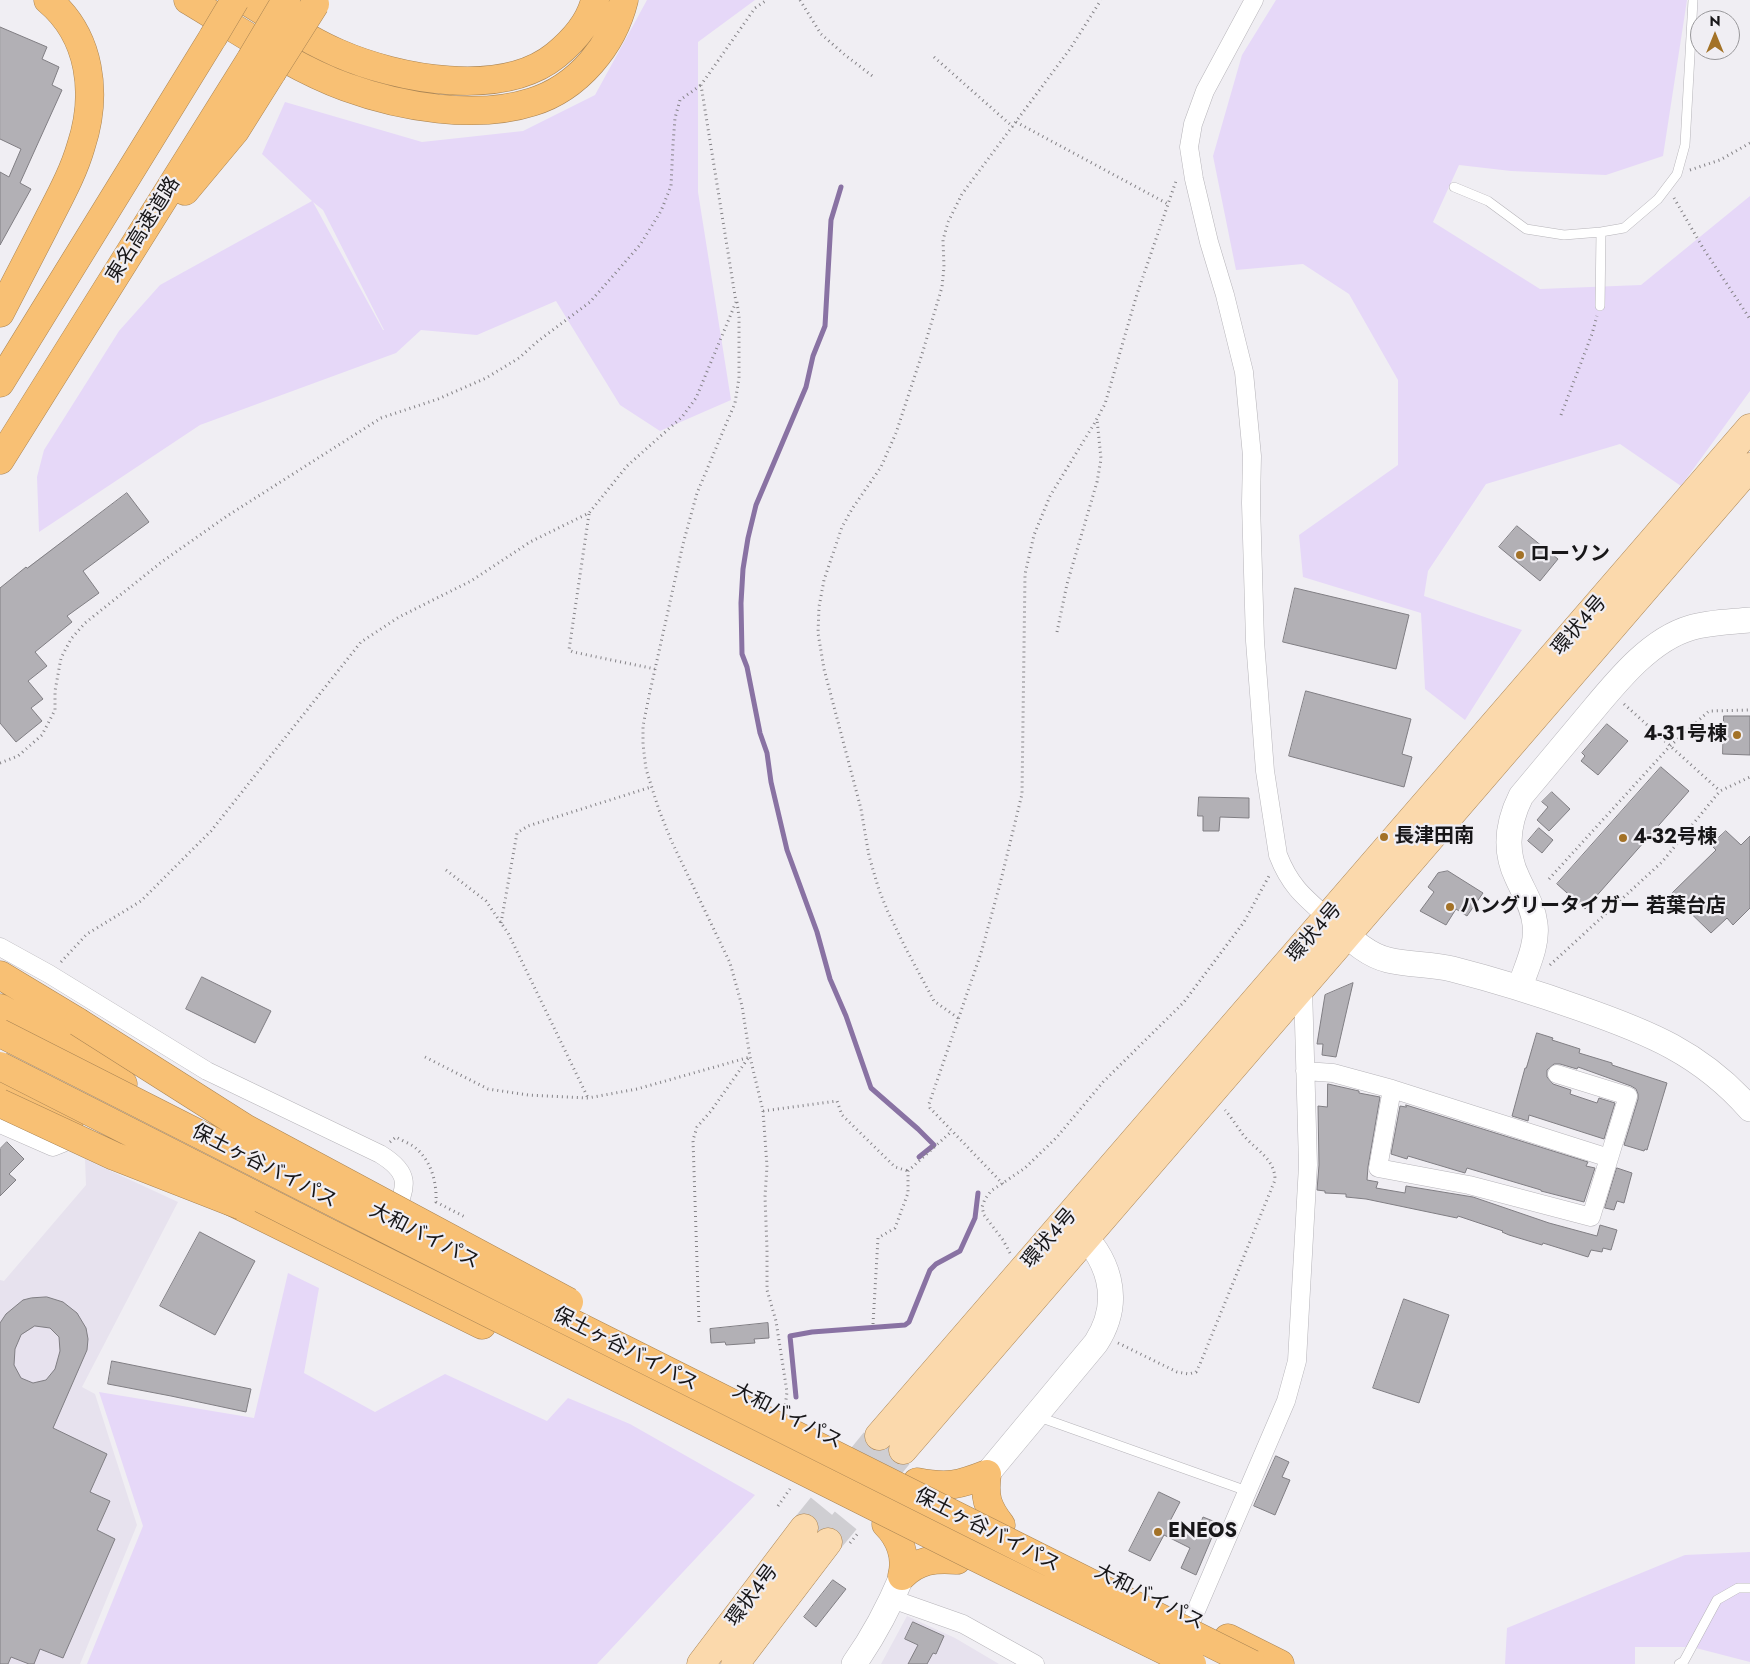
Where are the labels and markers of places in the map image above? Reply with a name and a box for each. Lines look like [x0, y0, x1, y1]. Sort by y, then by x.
place label: ローソン [1530, 543, 1610, 567]
marker: ローソン [1514, 549, 1526, 561]
place label: 4-3１号棟 [1644, 723, 1727, 747]
marker: 4-3１号棟 [1731, 729, 1743, 741]
place label: 長津田南 [1394, 825, 1474, 849]
place label: 4-32号棟 [1633, 826, 1717, 850]
marker: 長津田南 [1378, 831, 1390, 843]
marker: 4-32号棟 [1617, 832, 1629, 844]
place label: ハングリータイガー 若葉台店 [1460, 895, 1726, 919]
marker: ハングリータイガー 若葉台店 [1444, 901, 1456, 913]
place label: ENEOS [1168, 1520, 1237, 1544]
marker: ENEOS [1152, 1526, 1164, 1538]

